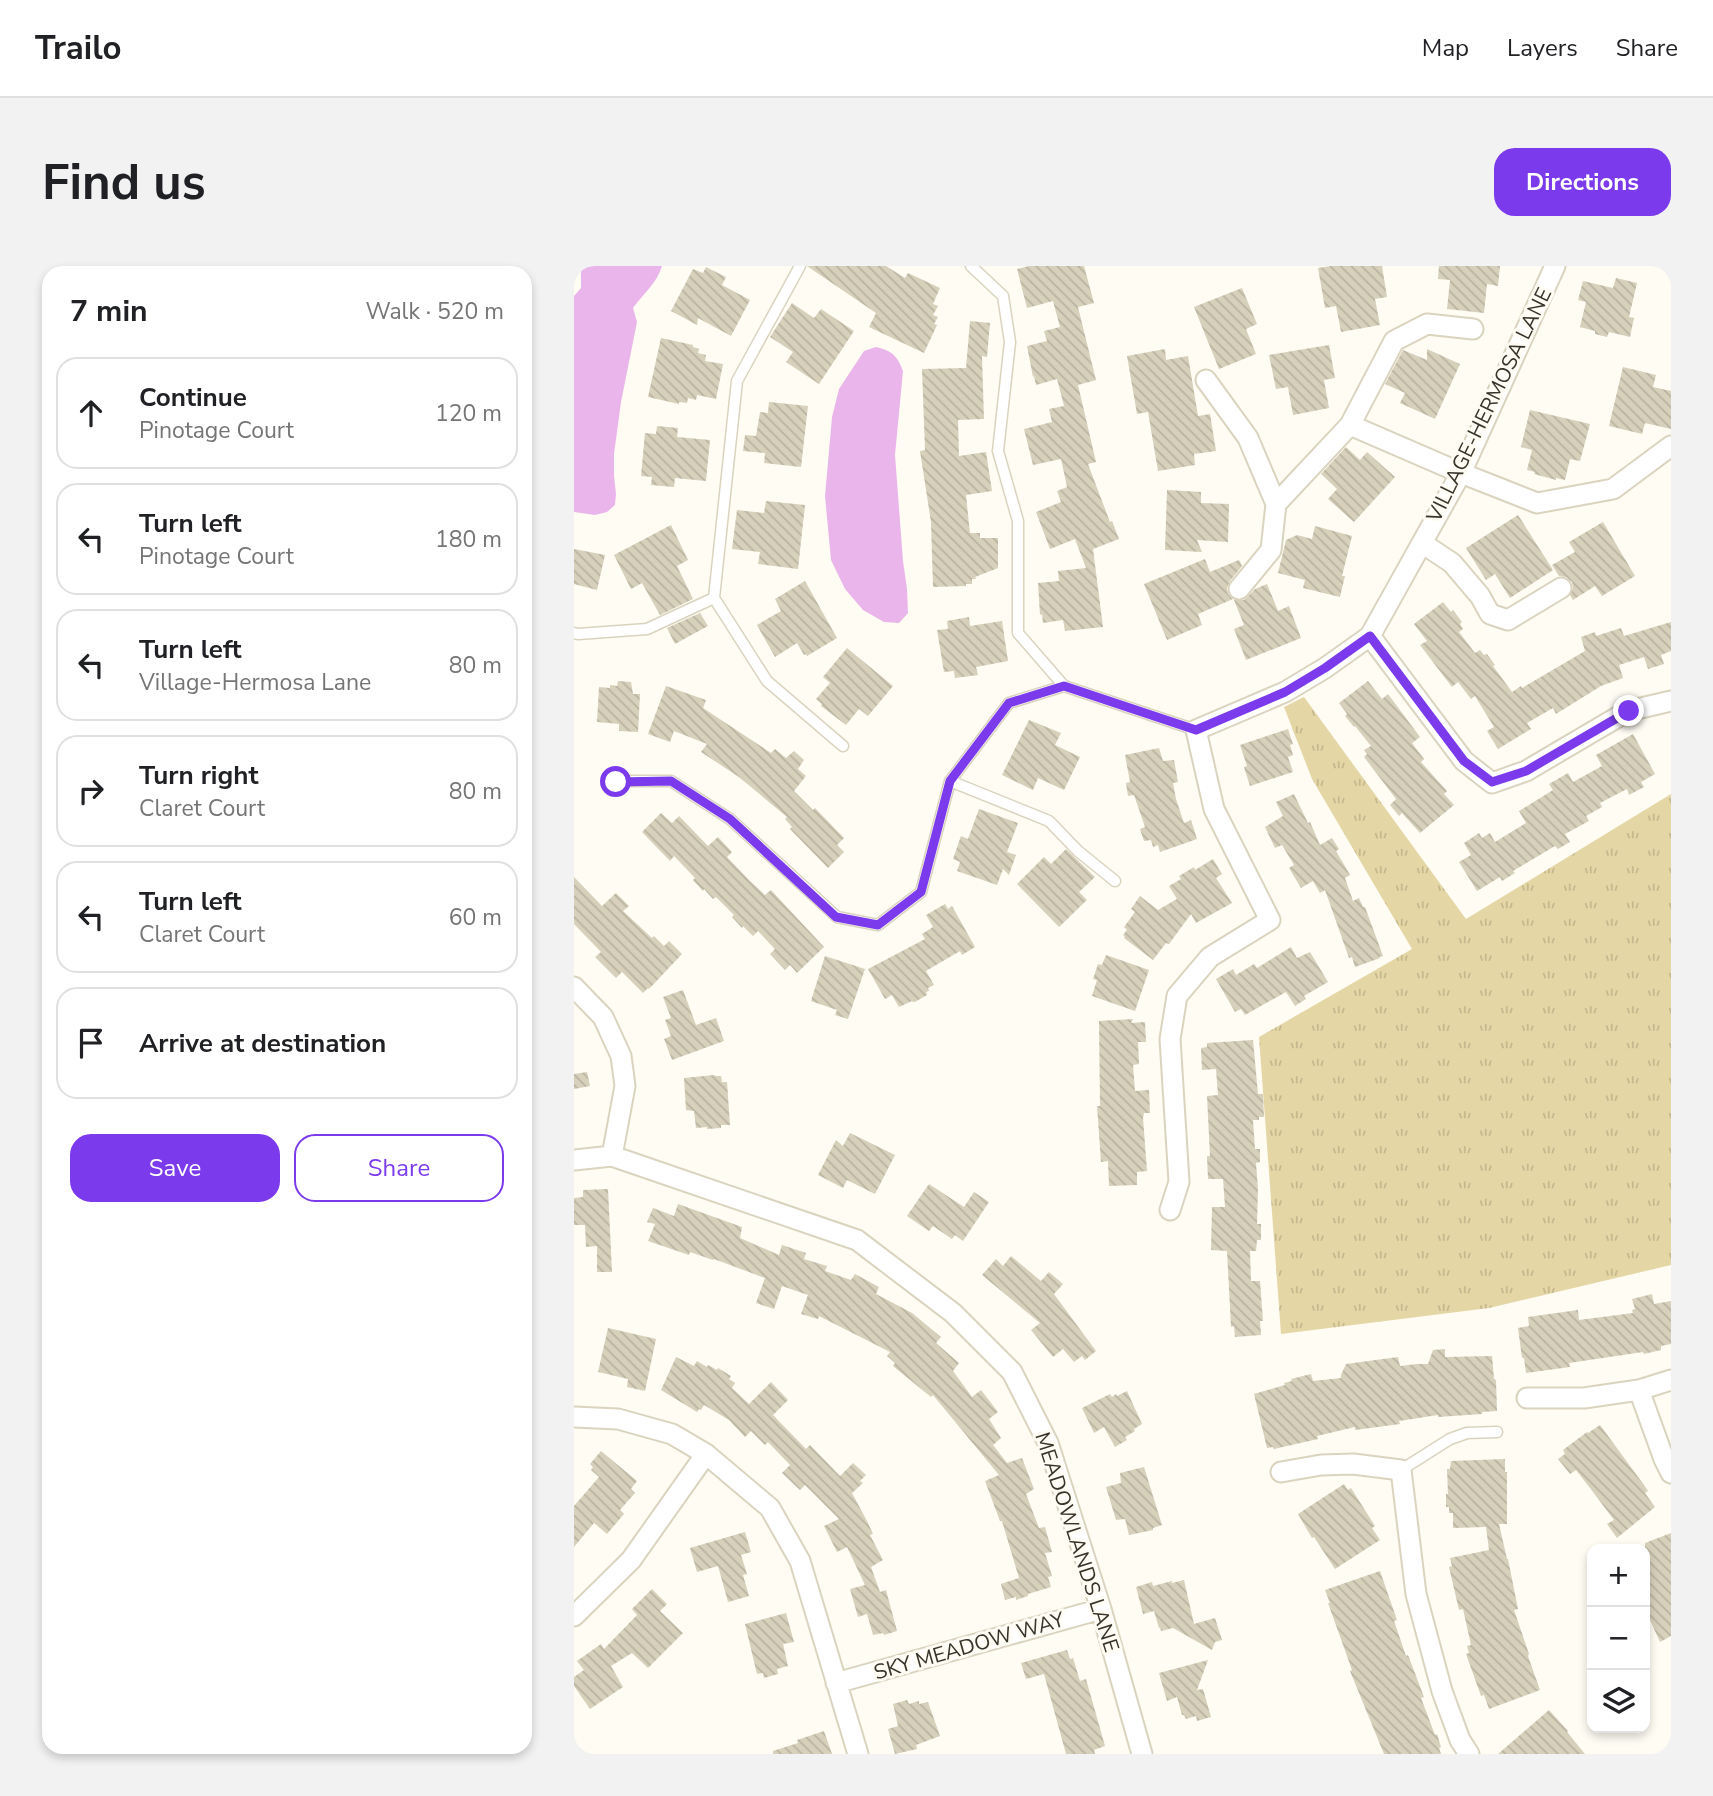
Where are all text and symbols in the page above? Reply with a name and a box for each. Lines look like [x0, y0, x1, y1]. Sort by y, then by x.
text: Trailo [35, 26, 122, 71]
text: Map [1422, 32, 1469, 64]
text: Layers [1507, 32, 1578, 64]
text: Share [1616, 32, 1678, 64]
button: Directions [1494, 148, 1671, 216]
text: Find us [42, 149, 206, 216]
street label: VILLAGE-HERMOSA LANE [1420, 283, 1558, 528]
text: 7 min [70, 291, 148, 332]
text: Walk · 520 m [365, 296, 504, 327]
text: Continue [139, 380, 247, 415]
icon: ahead [72, 394, 110, 432]
text: 120 m [435, 398, 502, 429]
text: Pinotage Court [139, 415, 294, 446]
text: Turn left [139, 506, 242, 541]
icon: left [72, 520, 110, 558]
text: 180 m [435, 524, 502, 555]
text: Pinotage Court [139, 541, 294, 572]
text: Turn left [139, 632, 242, 667]
icon: left [72, 646, 110, 684]
text: 80 m [449, 650, 502, 681]
text: Village-Hermosa Lane [139, 667, 371, 698]
route end [1613, 695, 1644, 726]
text: Turn right [139, 758, 258, 793]
route start [600, 766, 631, 797]
icon: right [72, 772, 110, 810]
text: 80 m [449, 776, 502, 807]
text: Claret Court [139, 793, 265, 824]
text: Turn left [139, 884, 242, 919]
icon: left [72, 898, 110, 936]
text: 60 m [449, 902, 502, 933]
text: Claret Court [139, 919, 265, 950]
icon: arrive [72, 1024, 110, 1062]
text: Arrive at destination [139, 1026, 386, 1061]
button: Save [70, 1134, 280, 1202]
button: Share [294, 1134, 504, 1202]
street label: MEADOWLANDS LANE [1028, 1429, 1126, 1655]
map controls [1587, 1544, 1650, 1733]
button: + [1587, 1544, 1650, 1607]
street label: SKY MEADOW WAY [871, 1605, 1068, 1687]
button: − [1587, 1607, 1650, 1670]
button: layers [1587, 1670, 1650, 1733]

